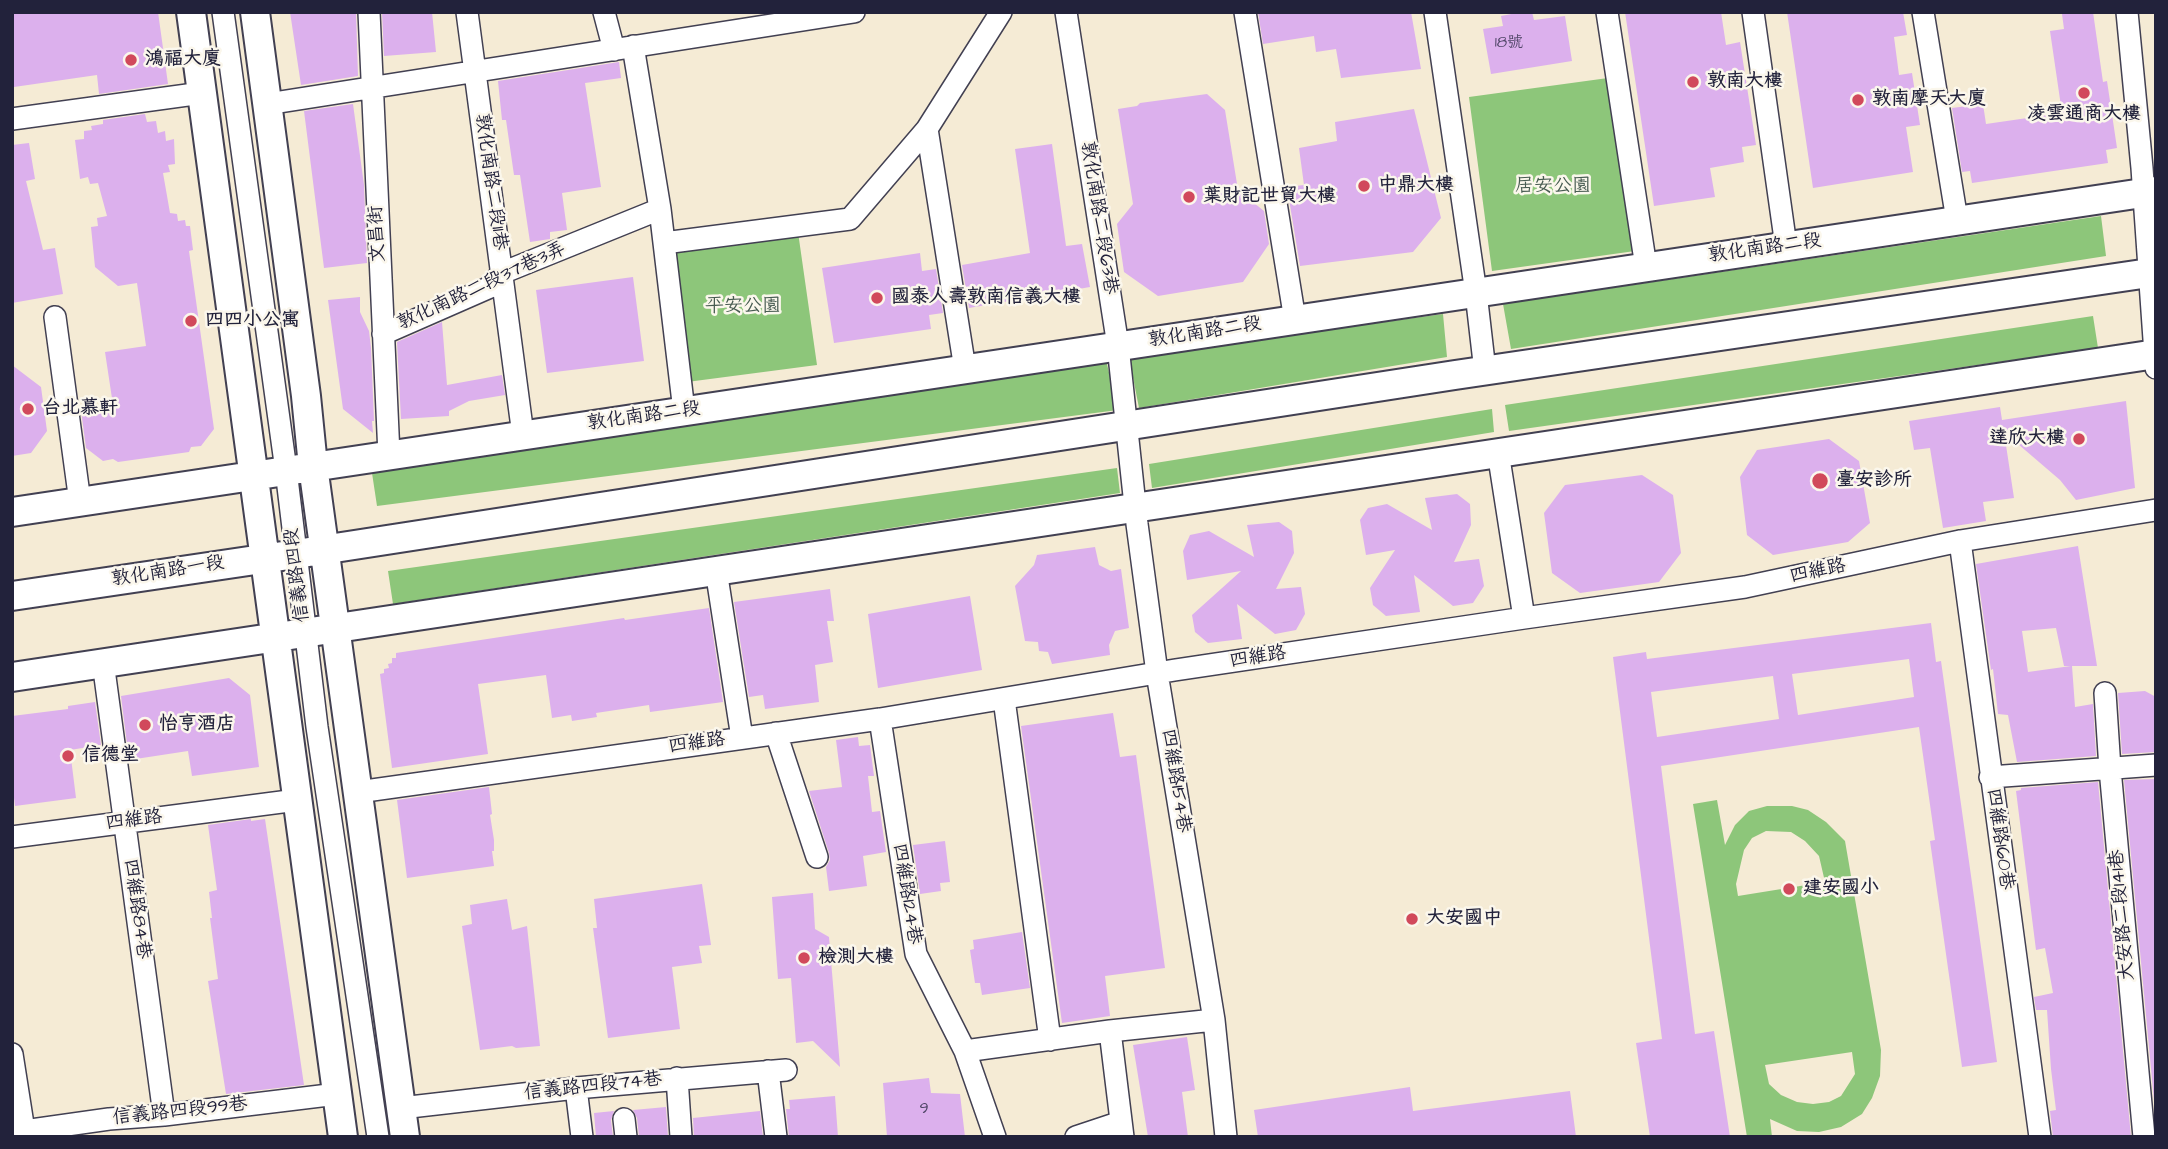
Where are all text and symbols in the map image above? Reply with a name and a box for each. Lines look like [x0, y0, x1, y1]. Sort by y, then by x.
house number: 18號 [1495, 34, 1523, 54]
place label: 鴻福大廈 [145, 49, 221, 71]
marker: 鴻福大廈 [123, 52, 139, 68]
place label: 敦南大樓 [1707, 71, 1783, 93]
marker: 敦南大樓 [1685, 74, 1701, 90]
marker: 凌雲通商大樓 [2076, 85, 2092, 101]
place label: 敦南摩天大廈 [1872, 89, 1986, 111]
marker: 敦南摩天大廈 [1850, 92, 1866, 108]
place label: 凌雲通商大樓 [2027, 104, 2141, 126]
street label: 敦化南路二段11巷 [469, 112, 511, 252]
street label: 敦化南路二段63巷 [1075, 140, 1121, 296]
place label: 中鼎大樓 [1378, 175, 1454, 197]
park label: 居安公園 [1515, 176, 1591, 198]
marker: 中鼎大樓 [1356, 178, 1372, 194]
place label: 葉財記世貿大樓 [1203, 186, 1336, 208]
marker: 葉財記世貿大樓 [1181, 189, 1197, 205]
street label: 文昌街 [365, 205, 391, 263]
street label: 敦化南路二段 [1707, 230, 1823, 268]
street label: 敦化南路二段37巷3弄 [394, 238, 570, 336]
place label: 國泰人壽敦南信義大樓 [891, 287, 1081, 309]
marker: 國泰人壽敦南信義大樓 [869, 290, 885, 306]
park label: 平安公園 [705, 296, 781, 318]
place label: 四四小公寓 [205, 310, 300, 332]
marker: 四四小公寓 [183, 313, 199, 329]
street label: 敦化南路二段 [1147, 313, 1263, 353]
place label: 台北慕軒 [42, 398, 118, 420]
street label: 敦化南路二段 [586, 398, 702, 436]
marker: 台北慕軒 [20, 401, 36, 417]
place label: 達欣大樓 [1989, 428, 2065, 450]
marker: 達欣大樓 [2071, 431, 2087, 447]
place label: 臺安診所 [1836, 470, 1912, 492]
marker: 臺安診所 [1810, 471, 1830, 491]
street label: 信義路四段 [281, 526, 315, 624]
street label: 敦化南路一段 [110, 552, 226, 592]
street label: 四維路 [1788, 555, 1848, 589]
street label: 四維路 [1228, 642, 1288, 674]
place label: 怡亨酒店 [159, 714, 235, 736]
marker: 怡亨酒店 [137, 717, 153, 733]
street label: 四維路154巷 [1156, 727, 1194, 835]
street label: 四維路 [667, 729, 727, 759]
place label: 信德堂 [82, 745, 139, 767]
marker: 信德堂 [60, 748, 76, 764]
street label: 四維路160巷 [1981, 787, 2017, 891]
street label: 四維路 [104, 806, 164, 836]
street label: 四維路124巷 [887, 842, 925, 946]
street label: 大安路二段141巷 [2106, 848, 2140, 982]
street label: 四維路84巷 [118, 857, 154, 961]
place label: 建安國小 [1803, 878, 1879, 900]
marker: 建安國小 [1781, 881, 1797, 897]
place label: 大安國中 [1426, 908, 1502, 930]
marker: 大安國中 [1404, 911, 1420, 927]
place label: 檢測大樓 [818, 947, 894, 969]
marker: 檢測大樓 [796, 950, 812, 966]
street label: 信義路四段74巷 [523, 1068, 663, 1106]
street label: 信義路四段99巷 [111, 1094, 249, 1130]
house number: 9 [919, 1100, 929, 1120]

